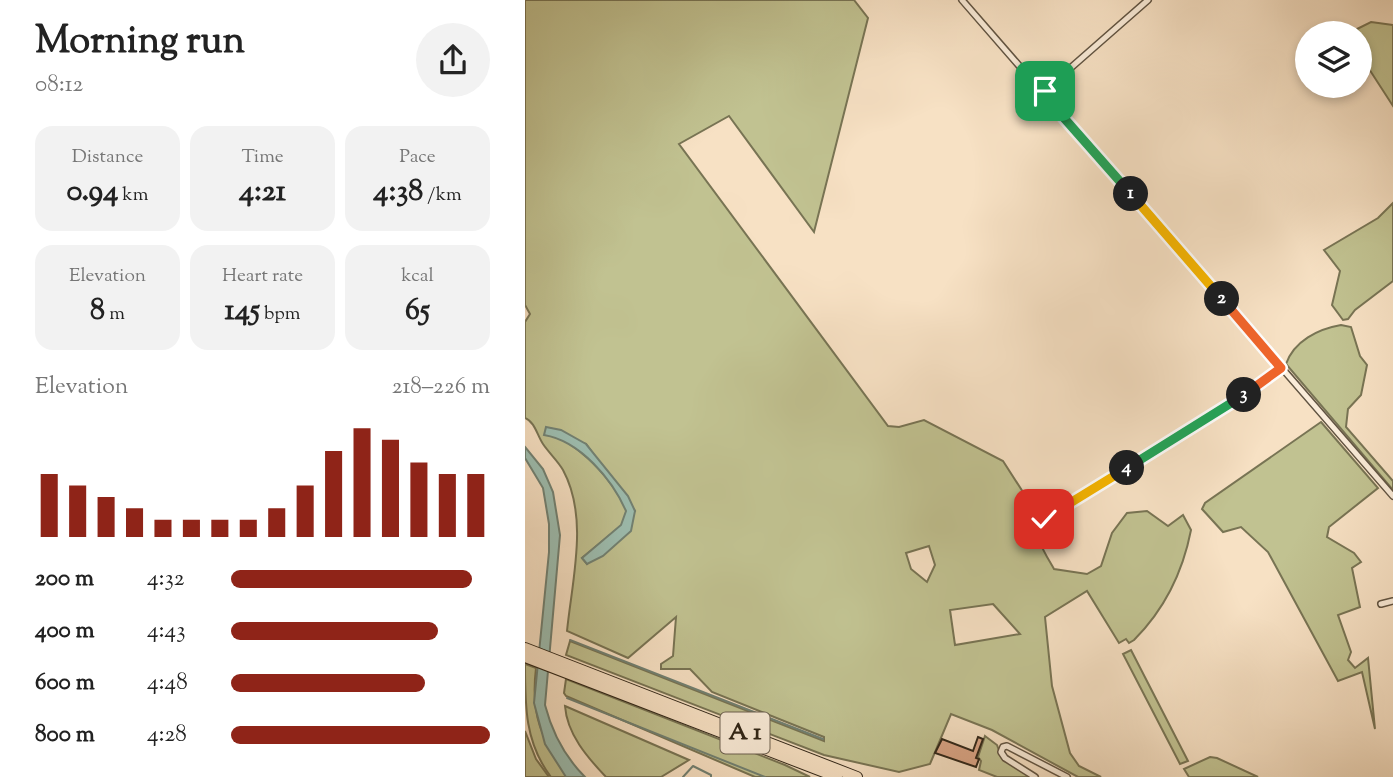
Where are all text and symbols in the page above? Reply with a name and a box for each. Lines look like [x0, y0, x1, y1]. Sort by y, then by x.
text: Morning run [35, 16, 245, 70]
map controls [1295, 21, 1372, 98]
button: layers [1295, 21, 1372, 98]
button: share [416, 23, 490, 97]
pin [1015, 61, 1075, 121]
text: 08:12 [35, 69, 83, 102]
icon: arrive [1026, 72, 1064, 110]
text: Distance [72, 144, 143, 171]
text: Time [241, 144, 284, 171]
text: Pace [399, 144, 436, 171]
text: 0.94 [67, 171, 118, 214]
text: 4:21 [239, 171, 286, 214]
text: 4:38 [373, 171, 423, 214]
pin: 1 [1113, 176, 1149, 212]
text: 1 [1127, 180, 1134, 207]
text: km [118, 182, 148, 209]
text: /km [423, 182, 462, 209]
text: Elevation [69, 263, 146, 290]
text: Heart rate [222, 263, 303, 290]
text: kcal [401, 263, 434, 290]
pin: 2 [1205, 282, 1239, 316]
text: 2 [1217, 285, 1226, 312]
text: 8 [90, 290, 105, 333]
text: 145 [224, 290, 260, 333]
text: 65 [405, 290, 430, 333]
text: m [105, 301, 125, 328]
text: bpm [260, 301, 301, 328]
text: Elevation [35, 371, 128, 404]
text: 218–226 m [392, 371, 490, 404]
pin: 3 [1227, 378, 1261, 412]
text: 3 [1240, 381, 1247, 408]
pin: 4 [1109, 450, 1145, 486]
text: 4 [1122, 454, 1131, 481]
pin [1014, 489, 1074, 549]
icon: check [1025, 500, 1063, 538]
text: 200 m [35, 563, 94, 596]
text: 4:32 [147, 563, 185, 596]
text: 400 m [35, 615, 95, 648]
text: 4:43 [147, 615, 185, 648]
text: 600 m [35, 667, 95, 700]
text: 4:48 [147, 667, 188, 700]
road number: A 1 [721, 712, 769, 754]
text: 800 m [35, 719, 95, 752]
text: 4:28 [147, 719, 187, 752]

